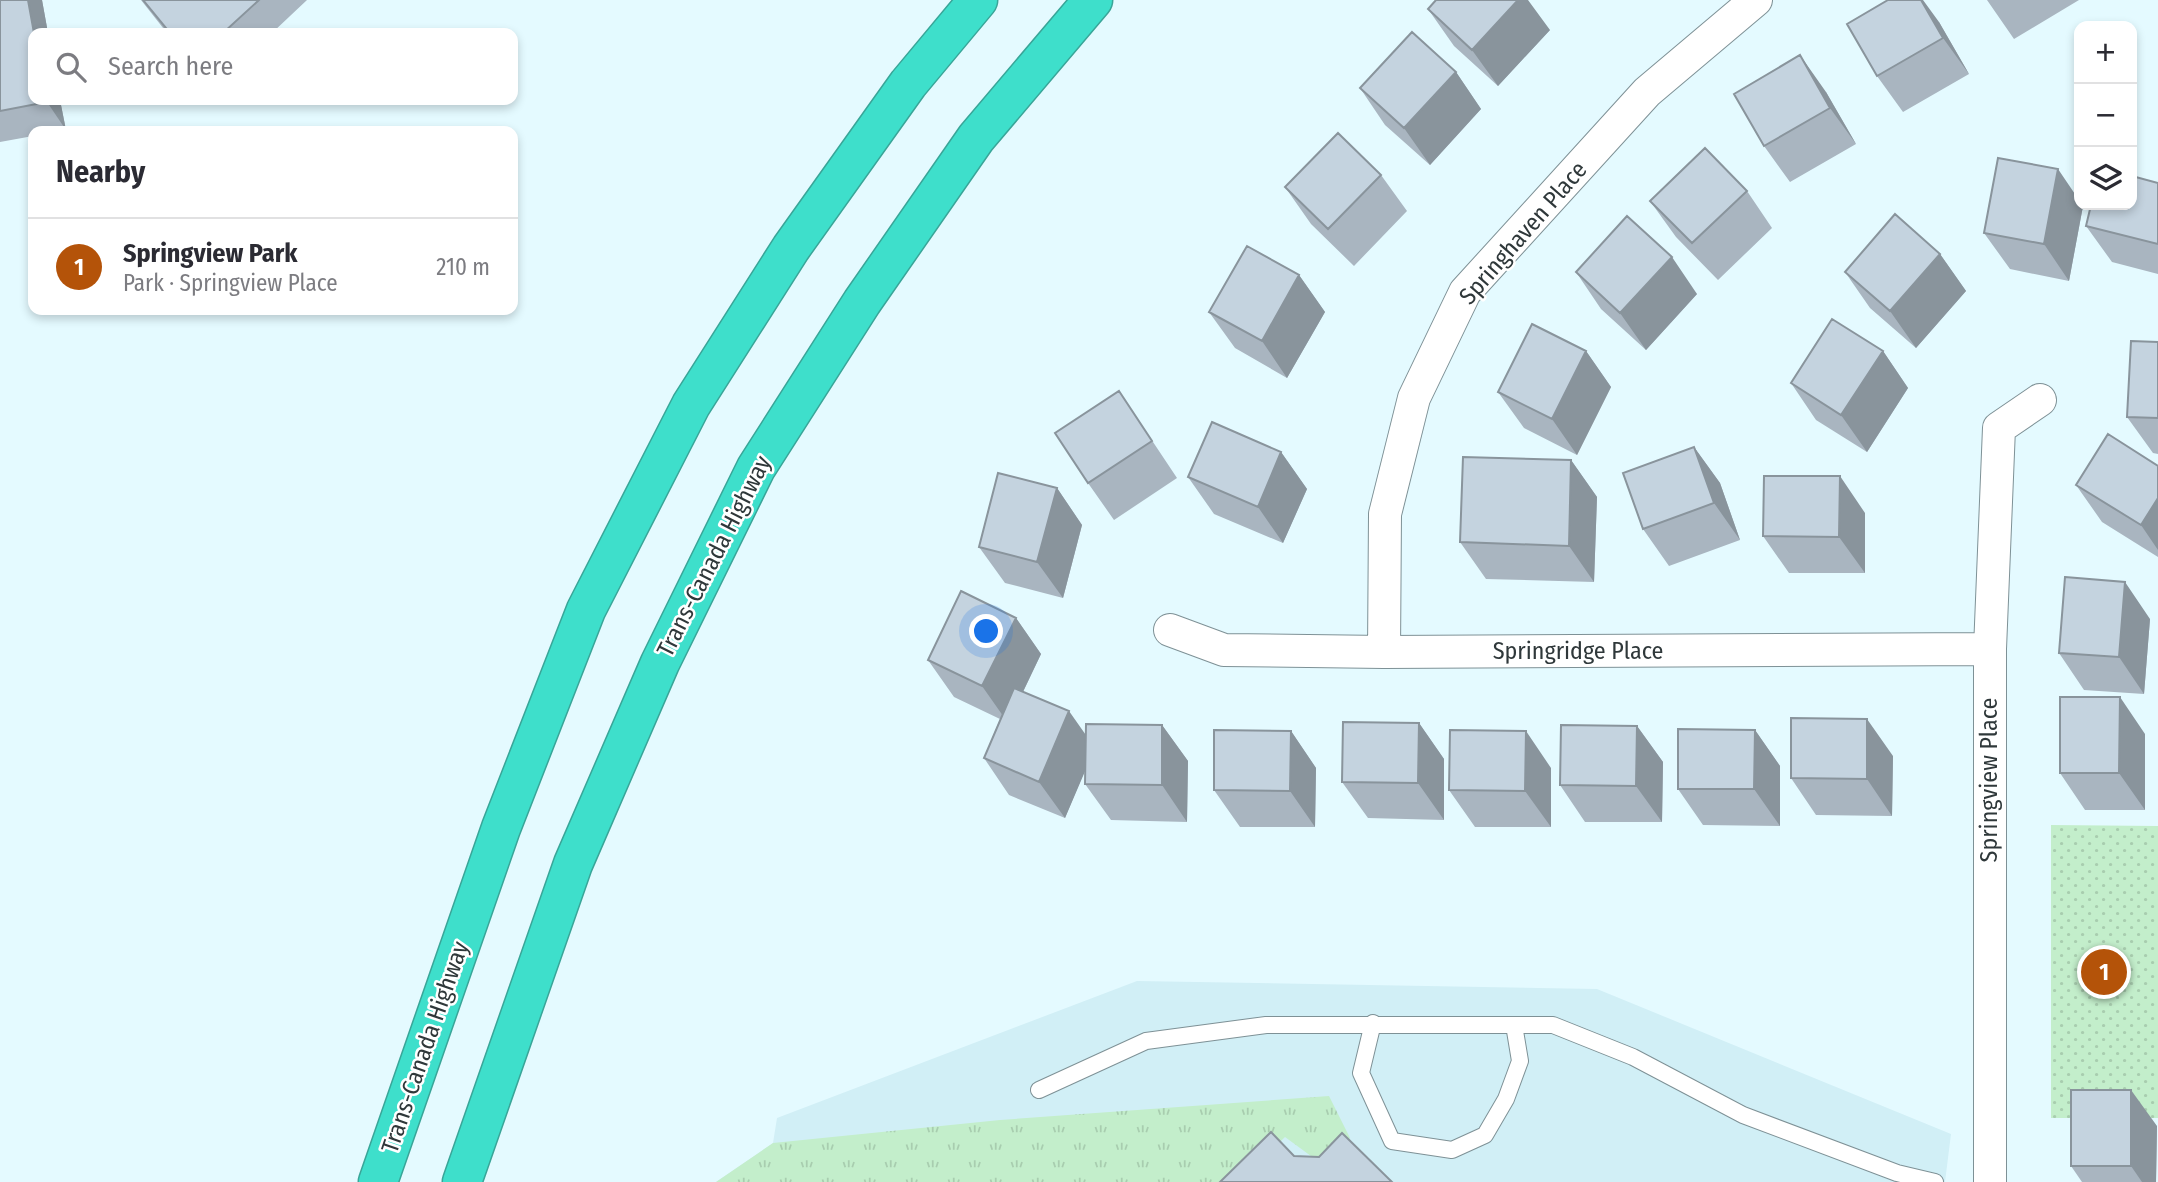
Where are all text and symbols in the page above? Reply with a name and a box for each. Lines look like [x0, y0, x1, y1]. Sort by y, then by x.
map controls [2074, 21, 2137, 210]
button: + [2074, 21, 2137, 84]
search box [28, 28, 518, 105]
icon: search [52, 48, 90, 86]
text: Search here [108, 51, 233, 82]
button: − [2074, 84, 2137, 147]
button: layers [2074, 147, 2137, 210]
text: Nearby [56, 154, 145, 190]
street label: Springhaven Place [1453, 156, 1593, 310]
text: Springview Park [123, 238, 297, 269]
text: 1 [74, 253, 84, 281]
text: 210 m [436, 253, 490, 281]
text: Park · Springview Place [123, 269, 338, 297]
street label: Trans-Canada Highway [651, 451, 777, 661]
your location [969, 614, 1003, 648]
street label: Springridge Place [1493, 637, 1663, 665]
street label: Springview Place [1975, 698, 2003, 862]
street label: Trans-Canada Highway [376, 937, 474, 1156]
pin: 1 [2081, 946, 2127, 998]

